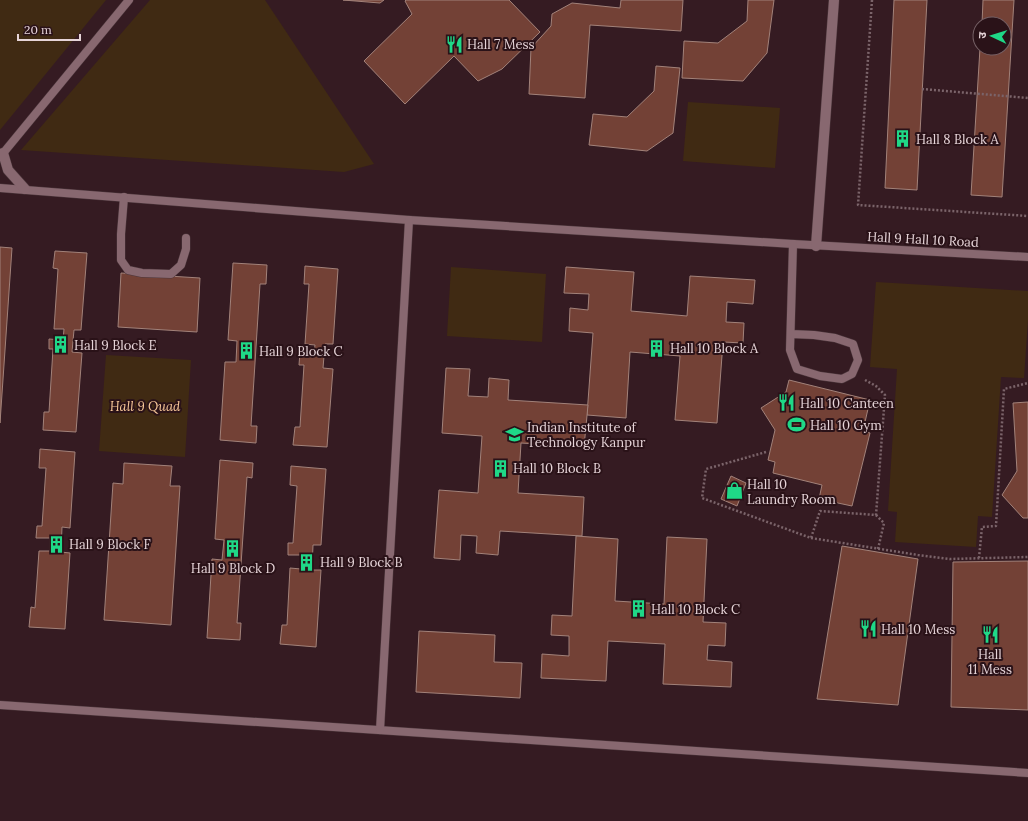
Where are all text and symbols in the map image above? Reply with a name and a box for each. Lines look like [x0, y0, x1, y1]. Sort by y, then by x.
scale bar [18, 16, 80, 42]
north arrow [972, 16, 1012, 56]
text: 20 m [24, 22, 52, 37]
text: उ [975, 31, 989, 39]
restaurant icon: Hall 7 Mess [444, 34, 464, 54]
place label: Hall 7 Mess [467, 36, 535, 53]
building icon: Hall 8 Block A [893, 129, 913, 149]
place label: Hall 8 Block A [916, 131, 999, 148]
street label: Hall 9 Hall 10 Road [867, 228, 979, 251]
building icon: Hall 9 Block E [51, 335, 71, 355]
place label: Hall 9 Block E [74, 337, 157, 354]
building icon: Hall 10 Block A [647, 338, 667, 358]
place label: Hall 10 Block A [670, 340, 759, 357]
building icon: Hall 9 Block C [236, 341, 256, 361]
place label: Hall 9 Block C [259, 343, 343, 360]
restaurant icon: Hall 10 Canteen [777, 393, 797, 413]
place label: Hall 10 Canteen [800, 395, 894, 412]
park label: Hall 9 Quad [110, 398, 181, 415]
sports icon: Hall 10 Gym [787, 415, 807, 435]
place label: Hall 10 Gym [810, 417, 882, 434]
place label: Indian Institute of Technology Kanpur [527, 419, 646, 451]
school or university icon: Indian Institute of Technology Kanpur [504, 424, 524, 444]
building icon: Hall 10 Block B [490, 458, 510, 478]
place label: Hall 10 Block B [513, 460, 601, 477]
place label: Hall 10 Laundry Room [747, 476, 836, 508]
shop icon: Hall 10 Laundry Room [724, 481, 744, 501]
building icon: Hall 9 Block F [46, 534, 66, 554]
place label: Hall 9 Block F [69, 536, 151, 553]
building icon: Hall 9 Block D [223, 539, 243, 559]
building icon: Hall 9 Block B [297, 552, 317, 572]
place label: Hall 9 Block B [320, 554, 403, 571]
place label: Hall 9 Block D [191, 560, 275, 577]
building icon: Hall 10 Block C [628, 599, 648, 619]
place label: Hall 10 Block C [651, 601, 740, 618]
restaurant icon: Hall 10 Mess [858, 619, 878, 639]
place label: Hall 10 Mess [881, 621, 955, 638]
restaurant icon: Hall 11 Mess [980, 625, 1000, 645]
place label: Hall 11 Mess [968, 646, 1012, 678]

